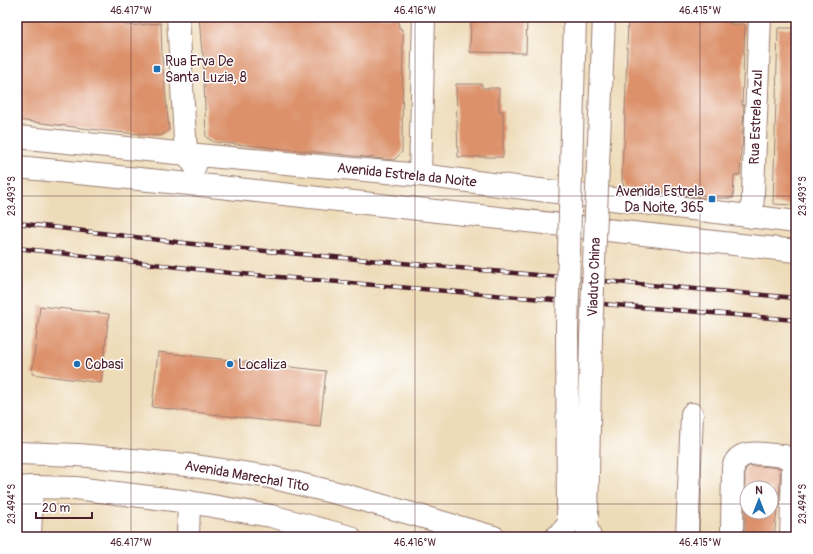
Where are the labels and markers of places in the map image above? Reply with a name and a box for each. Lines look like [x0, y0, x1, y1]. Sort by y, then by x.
place label: Rua Erva De Santa Luzia, 8 [165, 53, 247, 86]
marker: Rua Erva De Santa Luzia, 8 [152, 64, 162, 74]
place label: Avenida Estrela Da Noite, 365 [615, 183, 704, 216]
marker: Avenida Estrela Da Noite, 365 [707, 194, 717, 204]
place label: Cobasi [85, 356, 124, 373]
place label: Localiza [238, 356, 287, 373]
marker: Cobasi [72, 359, 82, 369]
marker: Localiza [225, 359, 235, 369]

